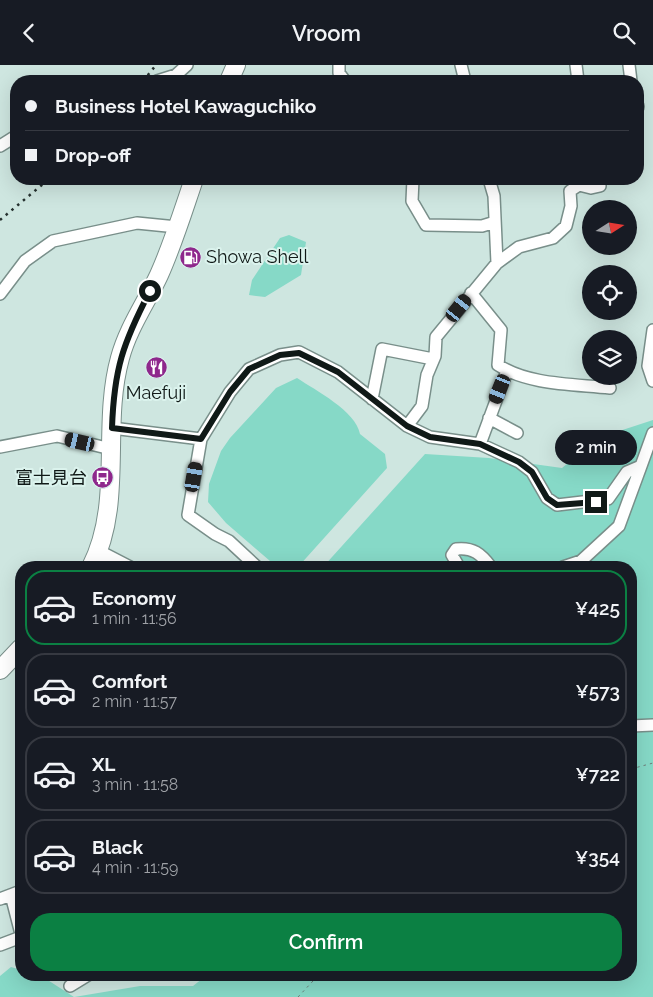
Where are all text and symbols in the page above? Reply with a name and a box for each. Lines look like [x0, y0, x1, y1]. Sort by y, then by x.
icon: back [15, 19, 43, 47]
icon: search [610, 19, 638, 47]
text: Vroom [292, 20, 361, 46]
text: Business Hotel Kawaguchiko [55, 95, 316, 117]
text: Drop-off [55, 144, 131, 166]
north arrow [582, 200, 638, 255]
map controls [582, 200, 637, 385]
fuel station icon: Showa Shell [178, 245, 202, 269]
place label: Showa Shell [206, 246, 308, 267]
button: locate [582, 265, 637, 320]
route start [139, 280, 161, 302]
car [443, 292, 474, 324]
button: layers [582, 330, 637, 385]
restaurant icon: Maefuji [144, 356, 168, 380]
car [487, 372, 512, 406]
place label: Maefuji [126, 382, 186, 403]
callout: 2 min [555, 429, 637, 465]
car [63, 431, 96, 453]
text: 2 min [576, 438, 617, 457]
car [184, 461, 203, 493]
bus stop icon: 富士見台 [91, 466, 115, 490]
place label: 富士見台 [15, 467, 87, 488]
route end [585, 491, 607, 513]
icon: car [32, 585, 77, 630]
text: Economy [92, 587, 176, 609]
text: ¥425 [575, 597, 620, 619]
text: 1 min · 11:56 [92, 609, 177, 628]
icon: car [32, 668, 77, 713]
text: Comfort [92, 670, 167, 692]
text: ¥573 [575, 680, 620, 702]
text: 2 min · 11:57 [92, 692, 177, 711]
icon: car [32, 751, 77, 796]
text: XL [92, 753, 115, 775]
text: ¥722 [575, 763, 620, 785]
text: 3 min · 11:58 [92, 775, 178, 794]
icon: car [32, 834, 77, 879]
text: Black [92, 836, 143, 858]
text: ¥354 [575, 846, 620, 868]
text: 4 min · 11:59 [92, 858, 178, 877]
button: Confirm [30, 913, 622, 971]

